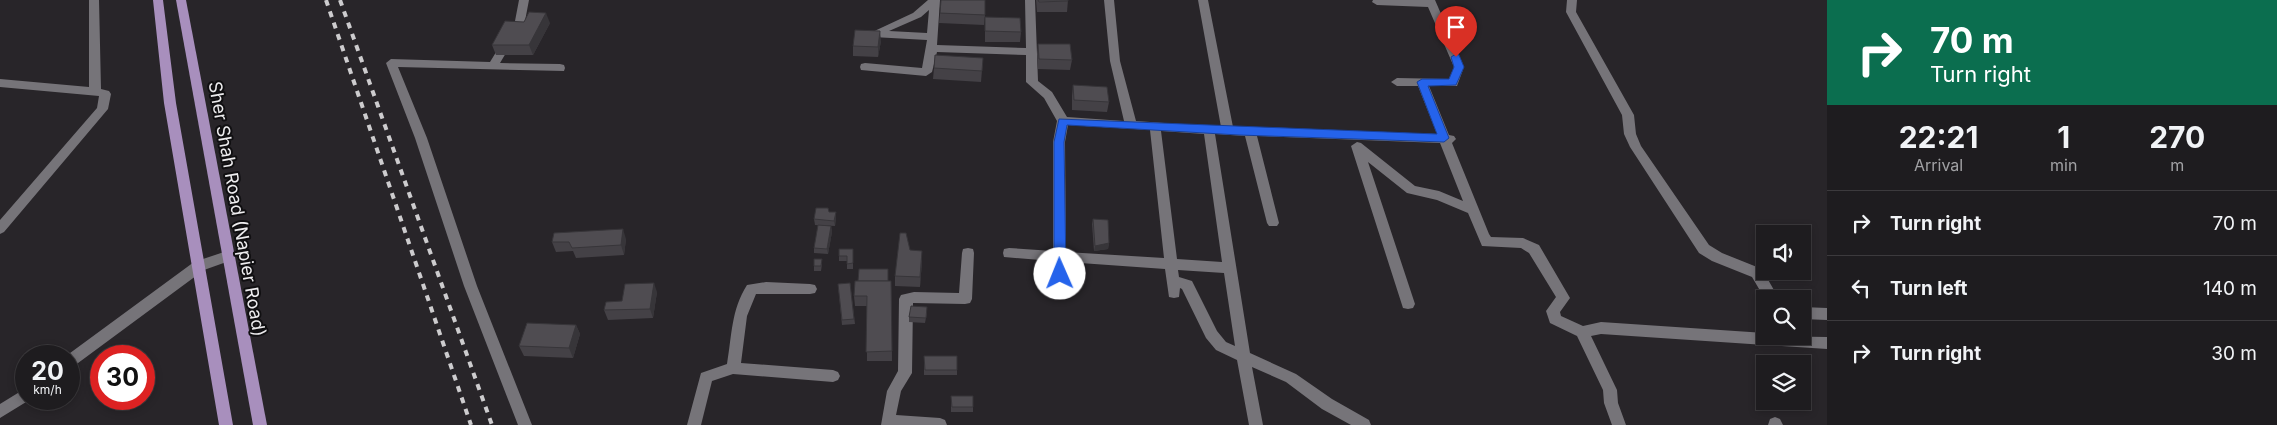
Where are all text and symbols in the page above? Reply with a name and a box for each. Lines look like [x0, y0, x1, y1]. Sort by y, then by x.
pin [1435, 6, 1477, 57]
icon: arrive [1442, 13, 1470, 41]
text: 70 m [1930, 19, 2014, 61]
icon: right [1847, 20, 1912, 85]
text: Turn right [1930, 61, 2031, 87]
street label: Sher Shah Road (Napier Road) [205, 80, 270, 338]
text: 22:21 [1899, 119, 1978, 155]
text: 1 [2057, 119, 2070, 155]
text: 270 [2149, 119, 2205, 155]
text: Arrival [1914, 155, 1963, 175]
text: min [2050, 155, 2077, 175]
text: m [2170, 155, 2184, 175]
icon: right [1847, 209, 1875, 237]
text: Turn right [1890, 212, 1981, 235]
text: 70 m [2213, 212, 2257, 235]
map controls [1756, 225, 1811, 410]
button: sound [1756, 225, 1811, 280]
position arrow [1033, 247, 1085, 299]
icon: left [1847, 274, 1875, 302]
text: Turn left [1890, 277, 1968, 300]
text: 140 m [2203, 277, 2257, 300]
button: search [1756, 290, 1811, 345]
icon: right [1847, 339, 1875, 367]
text: Turn right [1890, 342, 1981, 365]
text: 30 m [2211, 342, 2257, 365]
speed limit sign: 30 [90, 345, 155, 410]
button: layers [1756, 355, 1811, 410]
text: 20 [31, 356, 64, 386]
text: km/h [33, 382, 62, 397]

